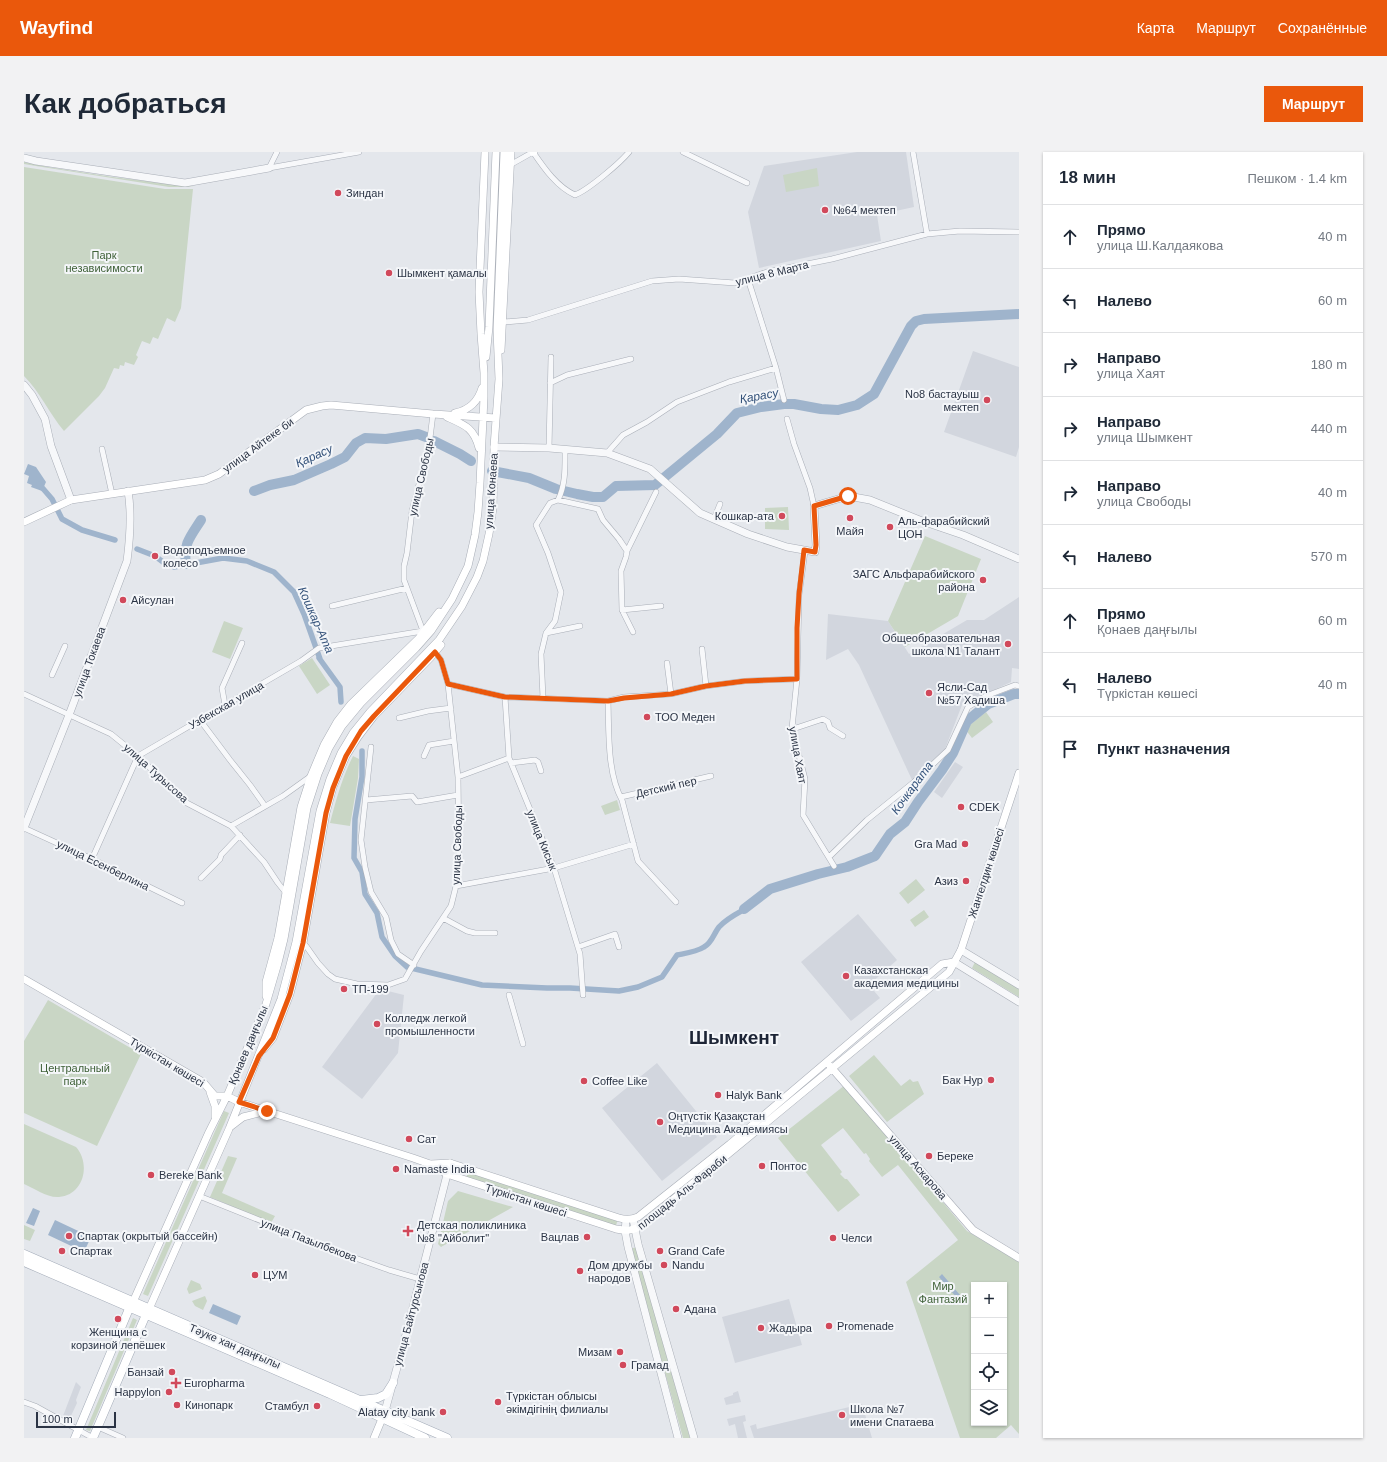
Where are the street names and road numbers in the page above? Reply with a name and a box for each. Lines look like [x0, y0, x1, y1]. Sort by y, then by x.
street label: улица 8 Марта [734, 258, 811, 288]
street label: улица Айтеке би [220, 415, 296, 475]
street label: улица Свободы [406, 437, 436, 517]
street label: улица Конаева [482, 452, 500, 529]
street label: улица Токаева [71, 624, 108, 699]
street label: Узбекская улица [186, 678, 266, 731]
street label: улица Хаят [787, 726, 809, 784]
street label: улица Турысова [121, 741, 191, 806]
street label: Детский пер [634, 774, 698, 800]
street label: улица Свободы [450, 805, 464, 885]
street label: улица Кисык [524, 808, 560, 872]
street label: Жангелдин көшесі [966, 826, 1006, 920]
street label: улица Есенберлина [55, 837, 152, 893]
street label: Қонаев даңғылы [226, 1004, 270, 1086]
street label: Түркістан көшесі [127, 1035, 207, 1089]
street label: улица Аскарова [887, 1132, 950, 1202]
street label: площадь Аль-Фараби [635, 1152, 729, 1232]
street label: Түркістан көшесі [484, 1181, 568, 1219]
street label: улица Пазылбекова [259, 1216, 359, 1264]
street label: улица Байтурсынова [391, 1260, 431, 1367]
street label: Тәуке хан даңғылы [188, 1321, 282, 1371]

